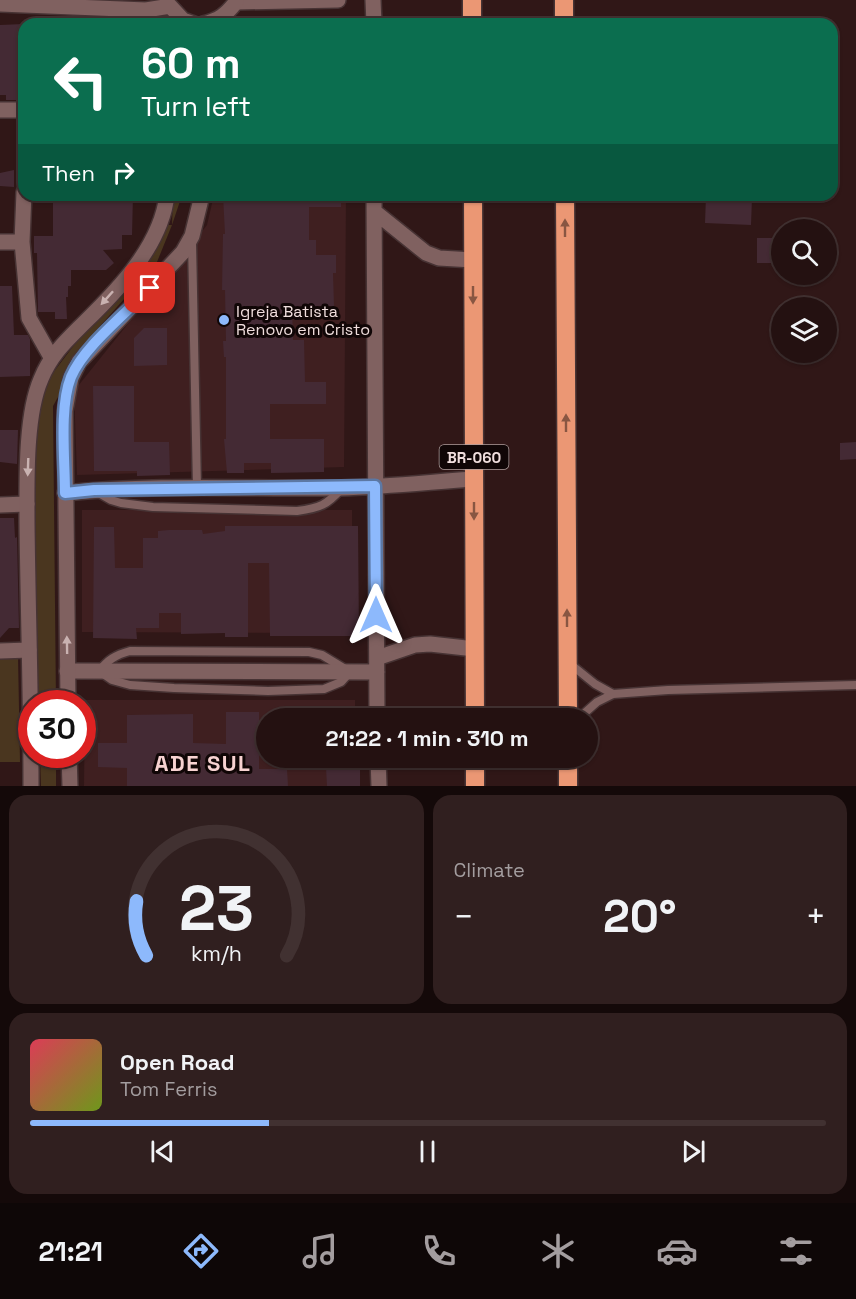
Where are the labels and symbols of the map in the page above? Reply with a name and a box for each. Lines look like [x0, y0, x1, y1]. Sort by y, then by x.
one-way arrow [560, 219, 570, 238]
pin [124, 262, 175, 313]
one-way arrow [468, 286, 478, 305]
one-way arrow [101, 290, 114, 305]
place label: Igreja Batista Renovo em Cristo [236, 301, 370, 340]
marker: Igreja Batista Renovo em Cristo [217, 313, 231, 327]
one-way arrow [561, 414, 571, 433]
road number: BR-060 [440, 445, 508, 469]
one-way arrow [23, 457, 33, 476]
one-way arrow [469, 502, 479, 521]
position arrow [344, 583, 408, 647]
one-way arrow [562, 609, 572, 628]
one-way arrow [62, 636, 72, 655]
speed limit sign: 30 [18, 690, 96, 768]
district label: ADE SUL [155, 749, 251, 777]

